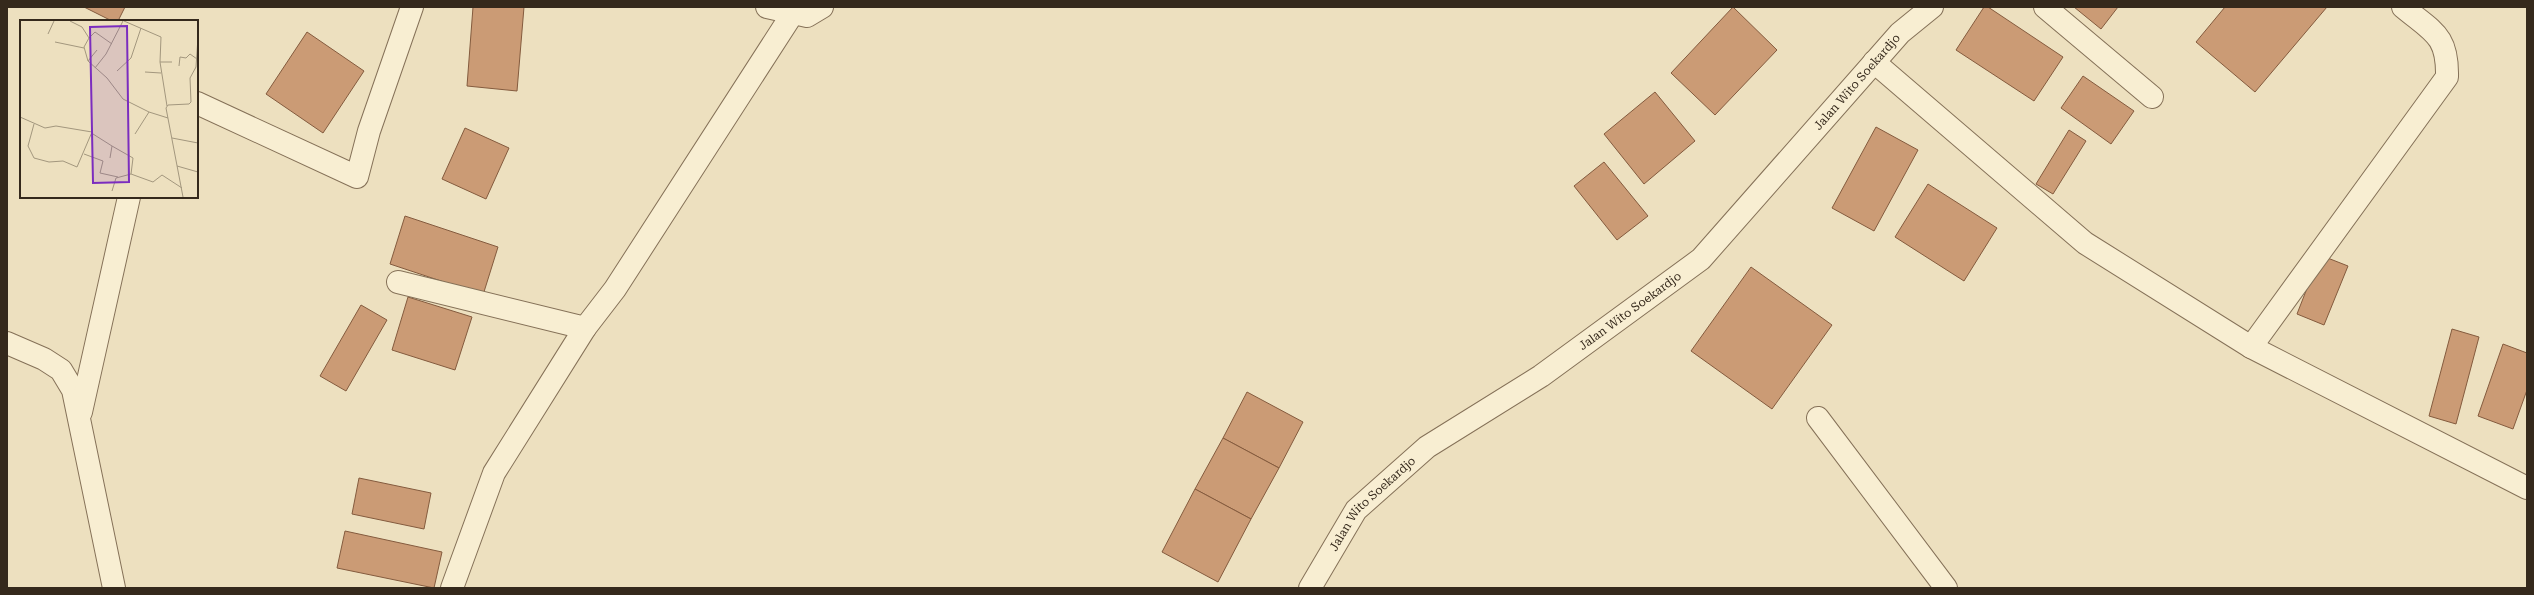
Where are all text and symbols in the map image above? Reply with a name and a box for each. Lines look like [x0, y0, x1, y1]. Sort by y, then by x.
inset map [20, 20, 198, 198]
street label: Jalan Wito Soekardjo [1811, 31, 1903, 133]
street label: Jalan Wito Soekardjo [1576, 269, 1684, 353]
street label: Jalan Wito Soekardjo [1326, 454, 1418, 553]

